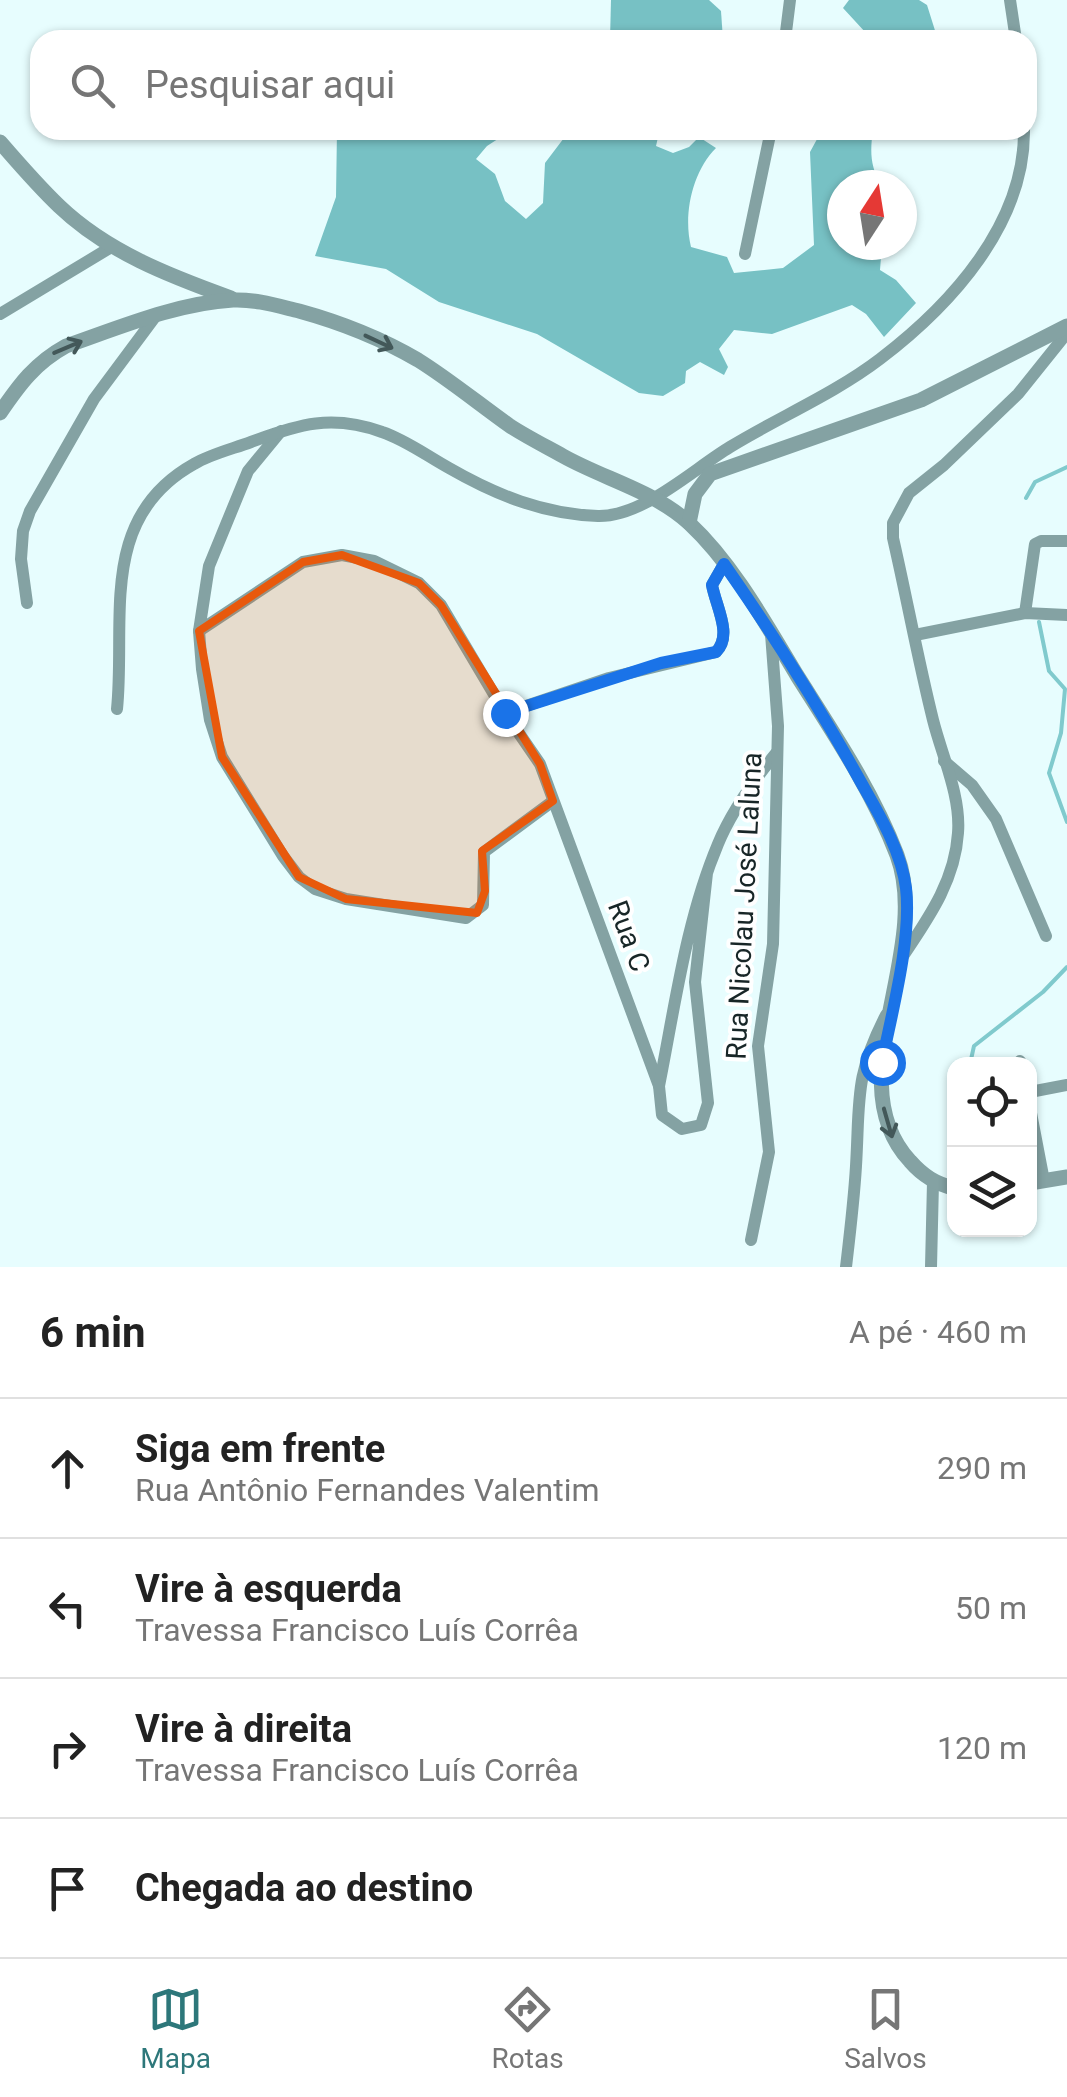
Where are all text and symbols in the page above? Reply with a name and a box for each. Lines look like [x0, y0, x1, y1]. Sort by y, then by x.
search box [30, 30, 1037, 140]
icon: search [65, 58, 120, 113]
text: Pesquisar aqui [145, 63, 395, 107]
north arrow [827, 170, 917, 260]
one-way arrow [363, 333, 393, 352]
one-way arrow [52, 336, 83, 354]
route end [483, 691, 529, 737]
street label: Rua Nicolau José Laluna [719, 752, 769, 1060]
street label: Rua C [601, 896, 657, 976]
route start [860, 1040, 906, 1086]
map controls [947, 1057, 1037, 1237]
button: locate [947, 1057, 1037, 1147]
one-way arrow [880, 1106, 898, 1138]
button: layers [947, 1147, 1037, 1237]
text: 6 min [40, 1308, 146, 1357]
text: A pé · 460 m [849, 1313, 1027, 1351]
text: Siga em frente [135, 1427, 385, 1471]
icon: ahead [40, 1441, 95, 1496]
text: 290 m [937, 1449, 1027, 1487]
text: Rua Antônio Fernandes Valentim [135, 1471, 599, 1509]
text: Vire à esquerda [135, 1567, 402, 1611]
icon: left [40, 1581, 95, 1636]
text: 50 m [955, 1589, 1027, 1627]
text: Travessa Francisco Luís Corrêa [135, 1611, 579, 1649]
text: Vire à direita [135, 1707, 352, 1751]
icon: right [40, 1721, 95, 1776]
text: 120 m [937, 1729, 1027, 1767]
text: Travessa Francisco Luís Corrêa [135, 1751, 579, 1789]
icon: arrive [40, 1861, 95, 1916]
text: Chegada ao destino [135, 1866, 473, 1910]
tab: Mapa [140, 1982, 211, 2075]
tab: Rotas [492, 1982, 564, 2075]
tab: Salvos [844, 1982, 927, 2075]

